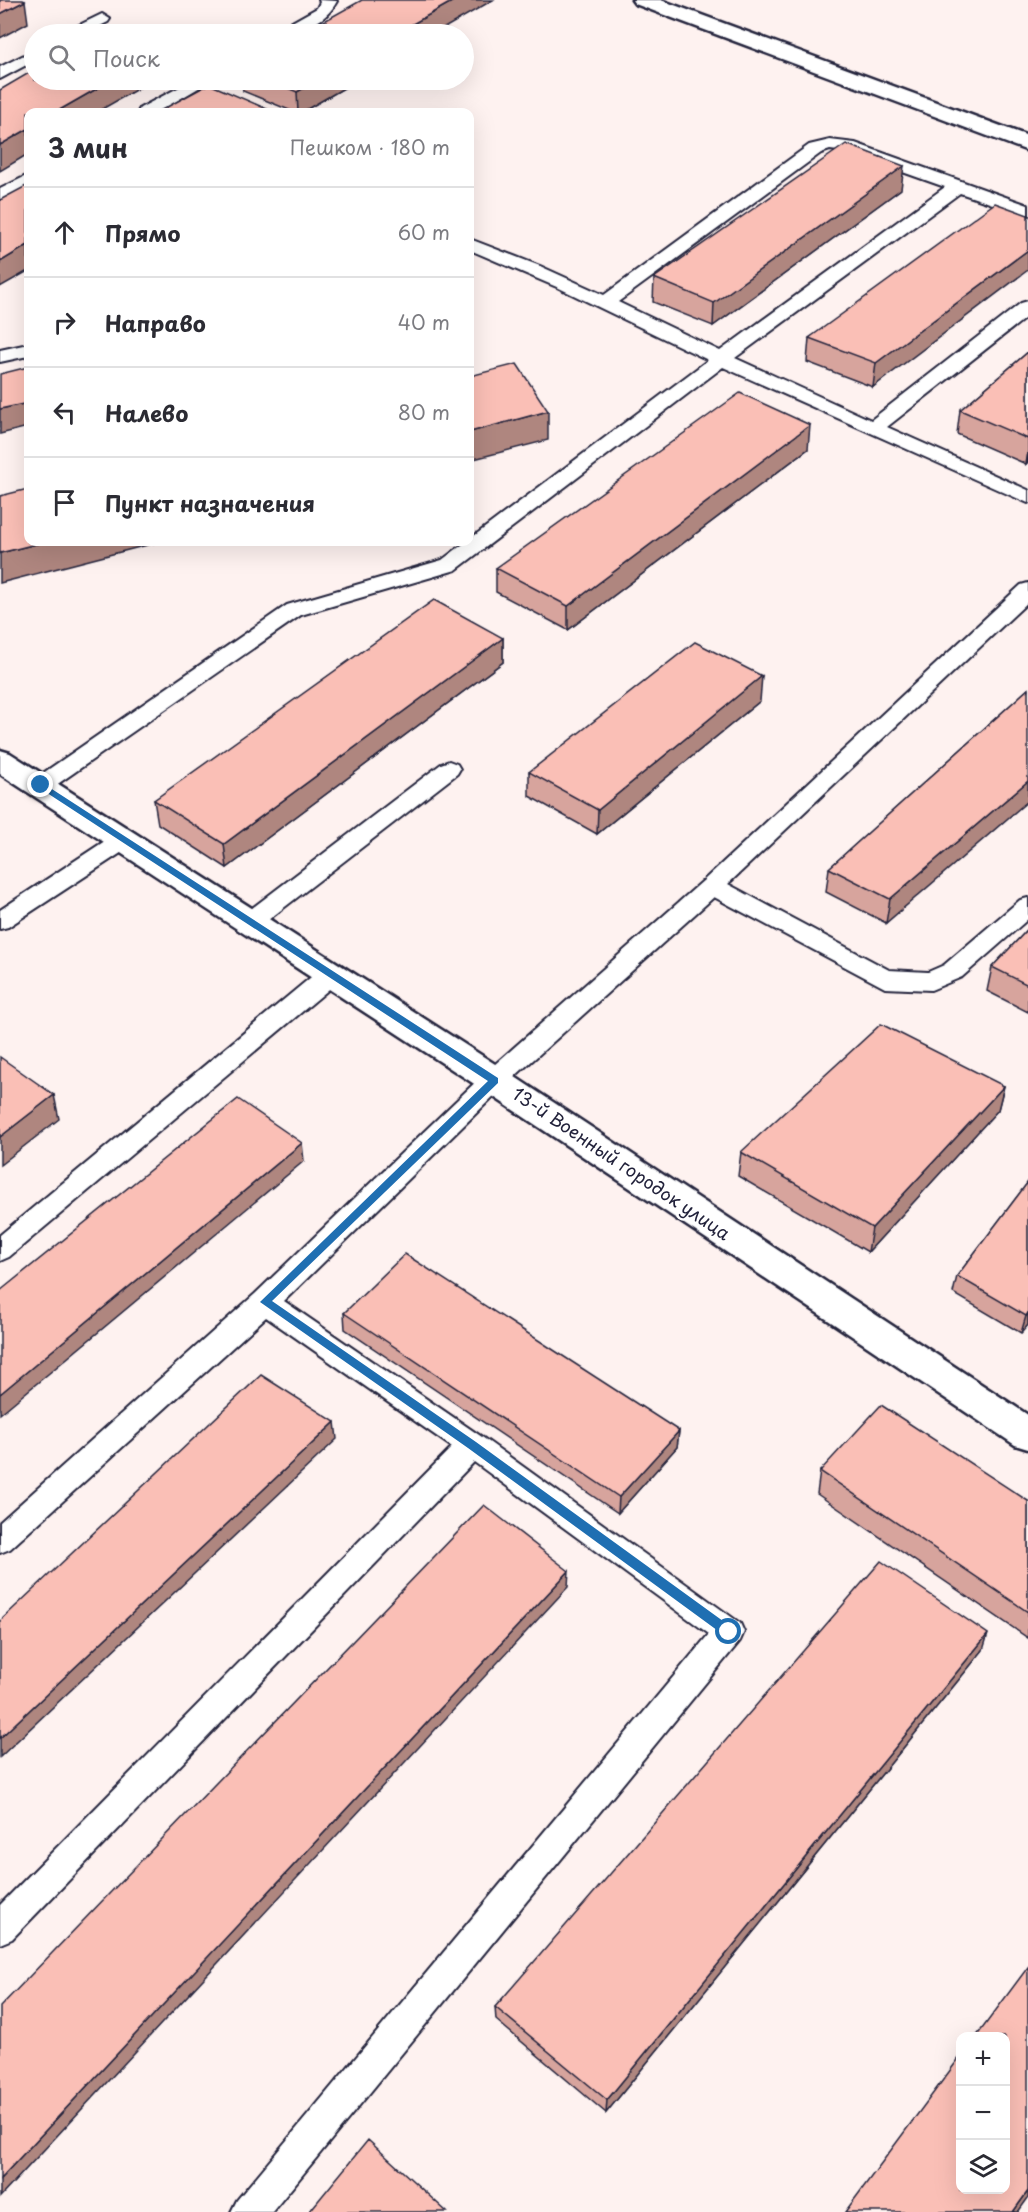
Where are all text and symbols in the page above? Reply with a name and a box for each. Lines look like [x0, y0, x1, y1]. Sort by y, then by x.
search box [24, 24, 474, 90]
icon: search [45, 41, 78, 74]
text: Поиск [93, 41, 160, 74]
text: 3 мин [48, 128, 128, 167]
text: Пешком · 180 m [290, 132, 450, 162]
icon: ahead [48, 216, 81, 249]
text: Прямо [105, 216, 180, 249]
text: 60 m [398, 217, 450, 247]
icon: right [48, 306, 81, 339]
text: Направо [105, 306, 206, 339]
text: 40 m [398, 307, 450, 337]
icon: left [48, 396, 81, 429]
text: Налево [105, 396, 188, 429]
text: 80 m [398, 397, 450, 427]
icon: arrive [48, 486, 81, 519]
text: Пункт назначения [105, 486, 315, 519]
route end [27, 771, 53, 797]
street label: 13-й Военный городок улица [508, 1080, 737, 1246]
route start [715, 1618, 741, 1644]
map controls [956, 2032, 1010, 2194]
button: + [956, 2032, 1010, 2086]
button: − [956, 2086, 1010, 2140]
button: layers [956, 2140, 1010, 2194]

